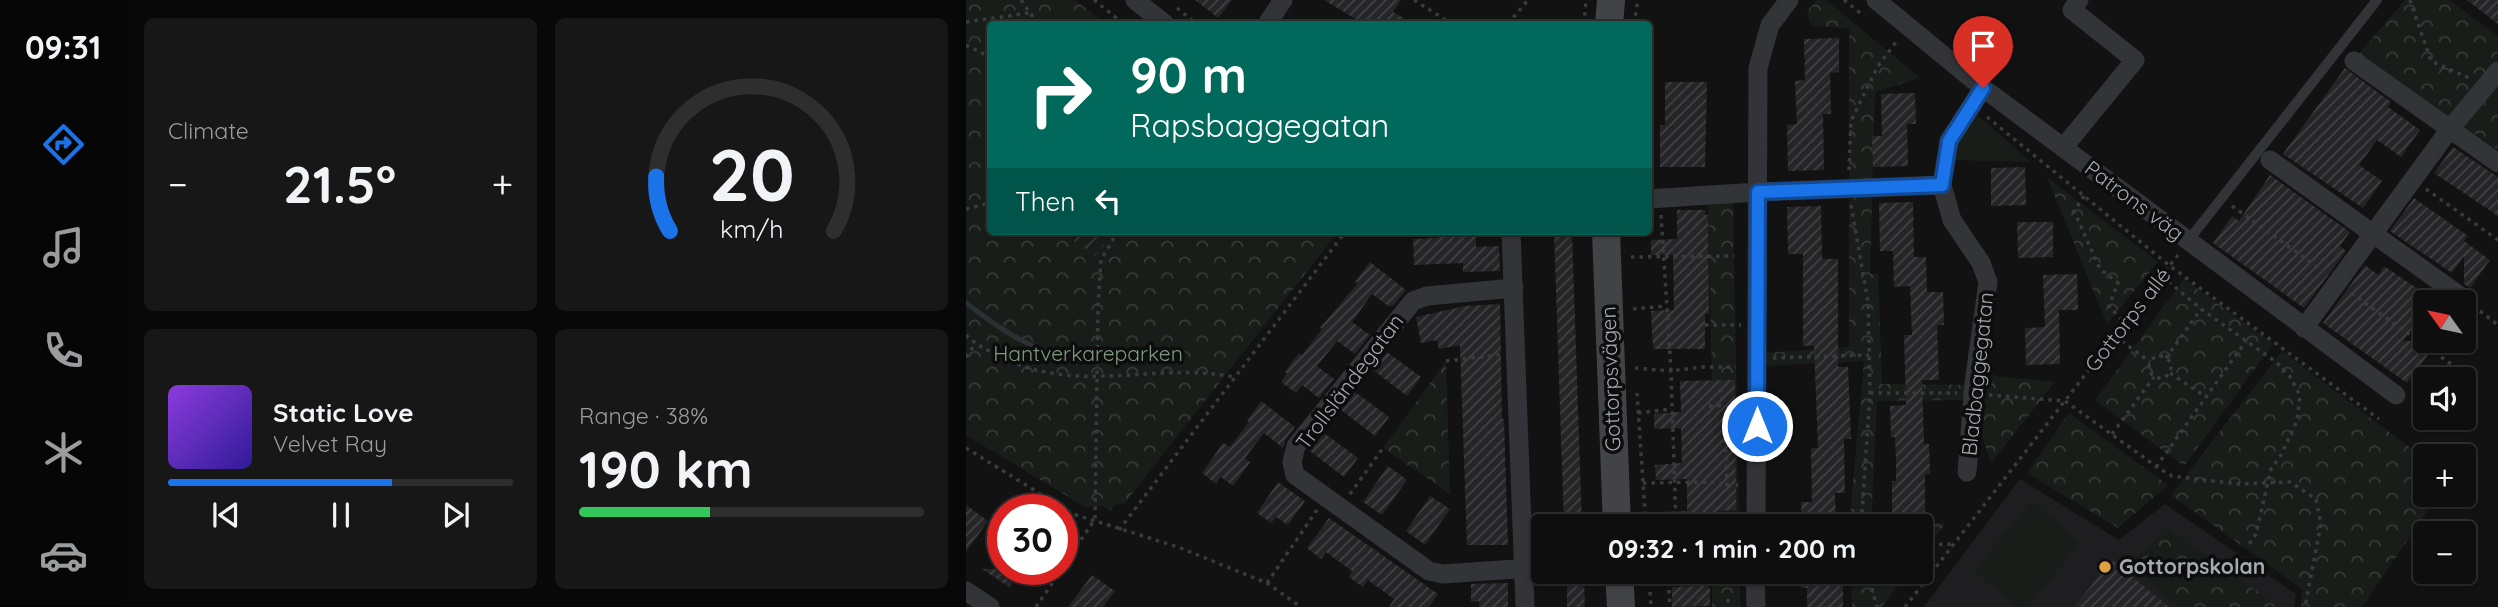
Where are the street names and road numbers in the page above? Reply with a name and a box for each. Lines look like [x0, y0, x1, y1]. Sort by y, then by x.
street label: Patrons väg [2080, 155, 2189, 246]
street label: Gottorps allé [2079, 262, 2176, 376]
street label: Bladbaggegatan [1955, 291, 1999, 457]
street label: Gottorpsvägen [1594, 306, 1626, 452]
street label: Trollsländegatan [1290, 308, 1409, 454]

